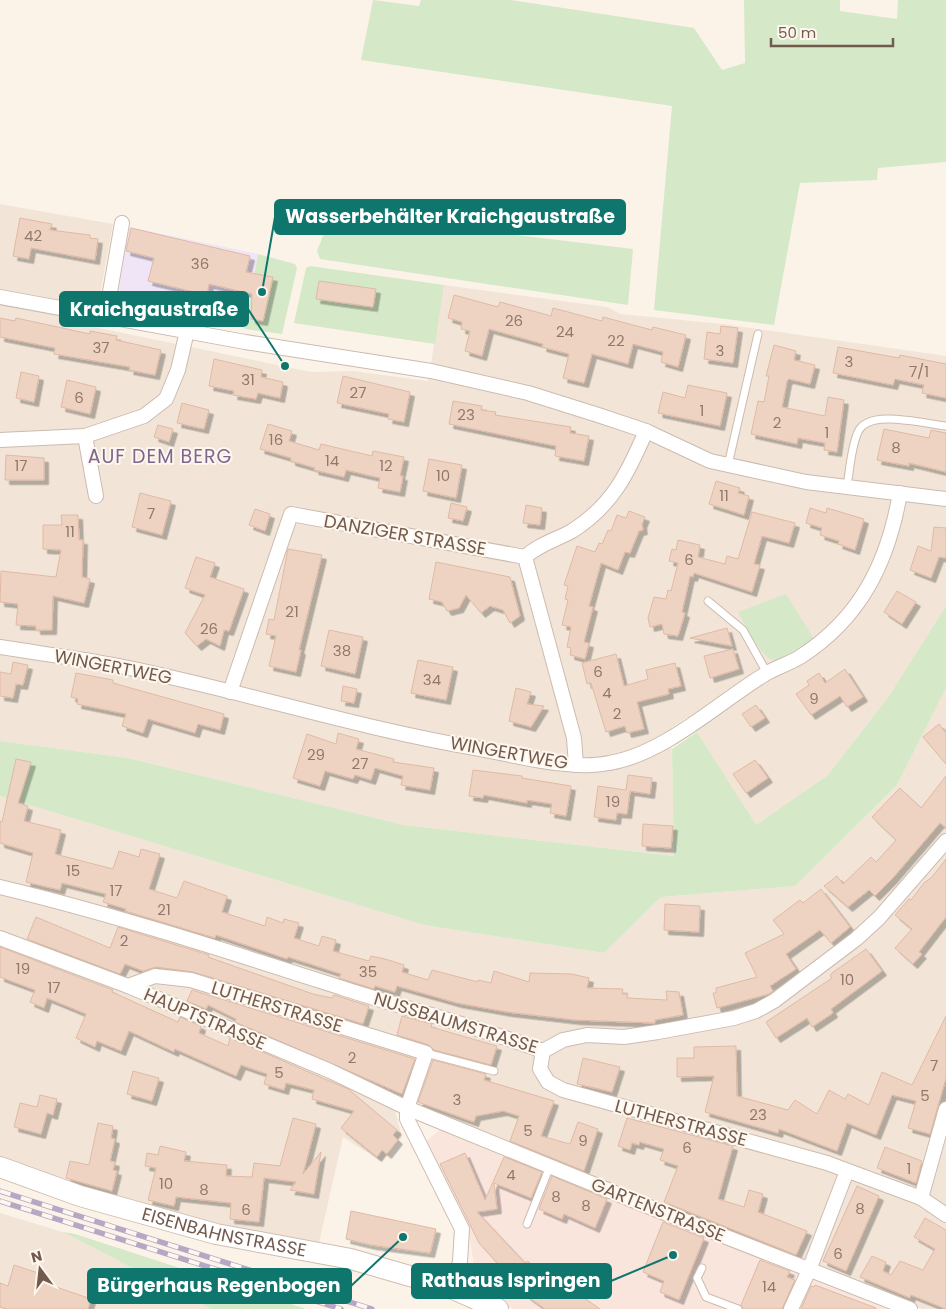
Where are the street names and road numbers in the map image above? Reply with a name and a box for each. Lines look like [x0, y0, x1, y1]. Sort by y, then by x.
street label: DANZIGER STRASSE [322, 508, 488, 561]
street label: WINGERTWEG [52, 643, 174, 690]
street label: WINGERTWEG [448, 730, 570, 775]
street label: LUTHERSTRASSE [208, 975, 346, 1038]
street label: HAUPTSTRASSE [140, 982, 270, 1056]
street label: NUSSBAUMSTRASSE [371, 986, 541, 1059]
street label: LUTHERSTRASSE [612, 1093, 750, 1152]
street label: GARTENSTRASSE [587, 1171, 729, 1248]
street label: EISENBAHNSTRASSE [139, 1201, 309, 1263]

